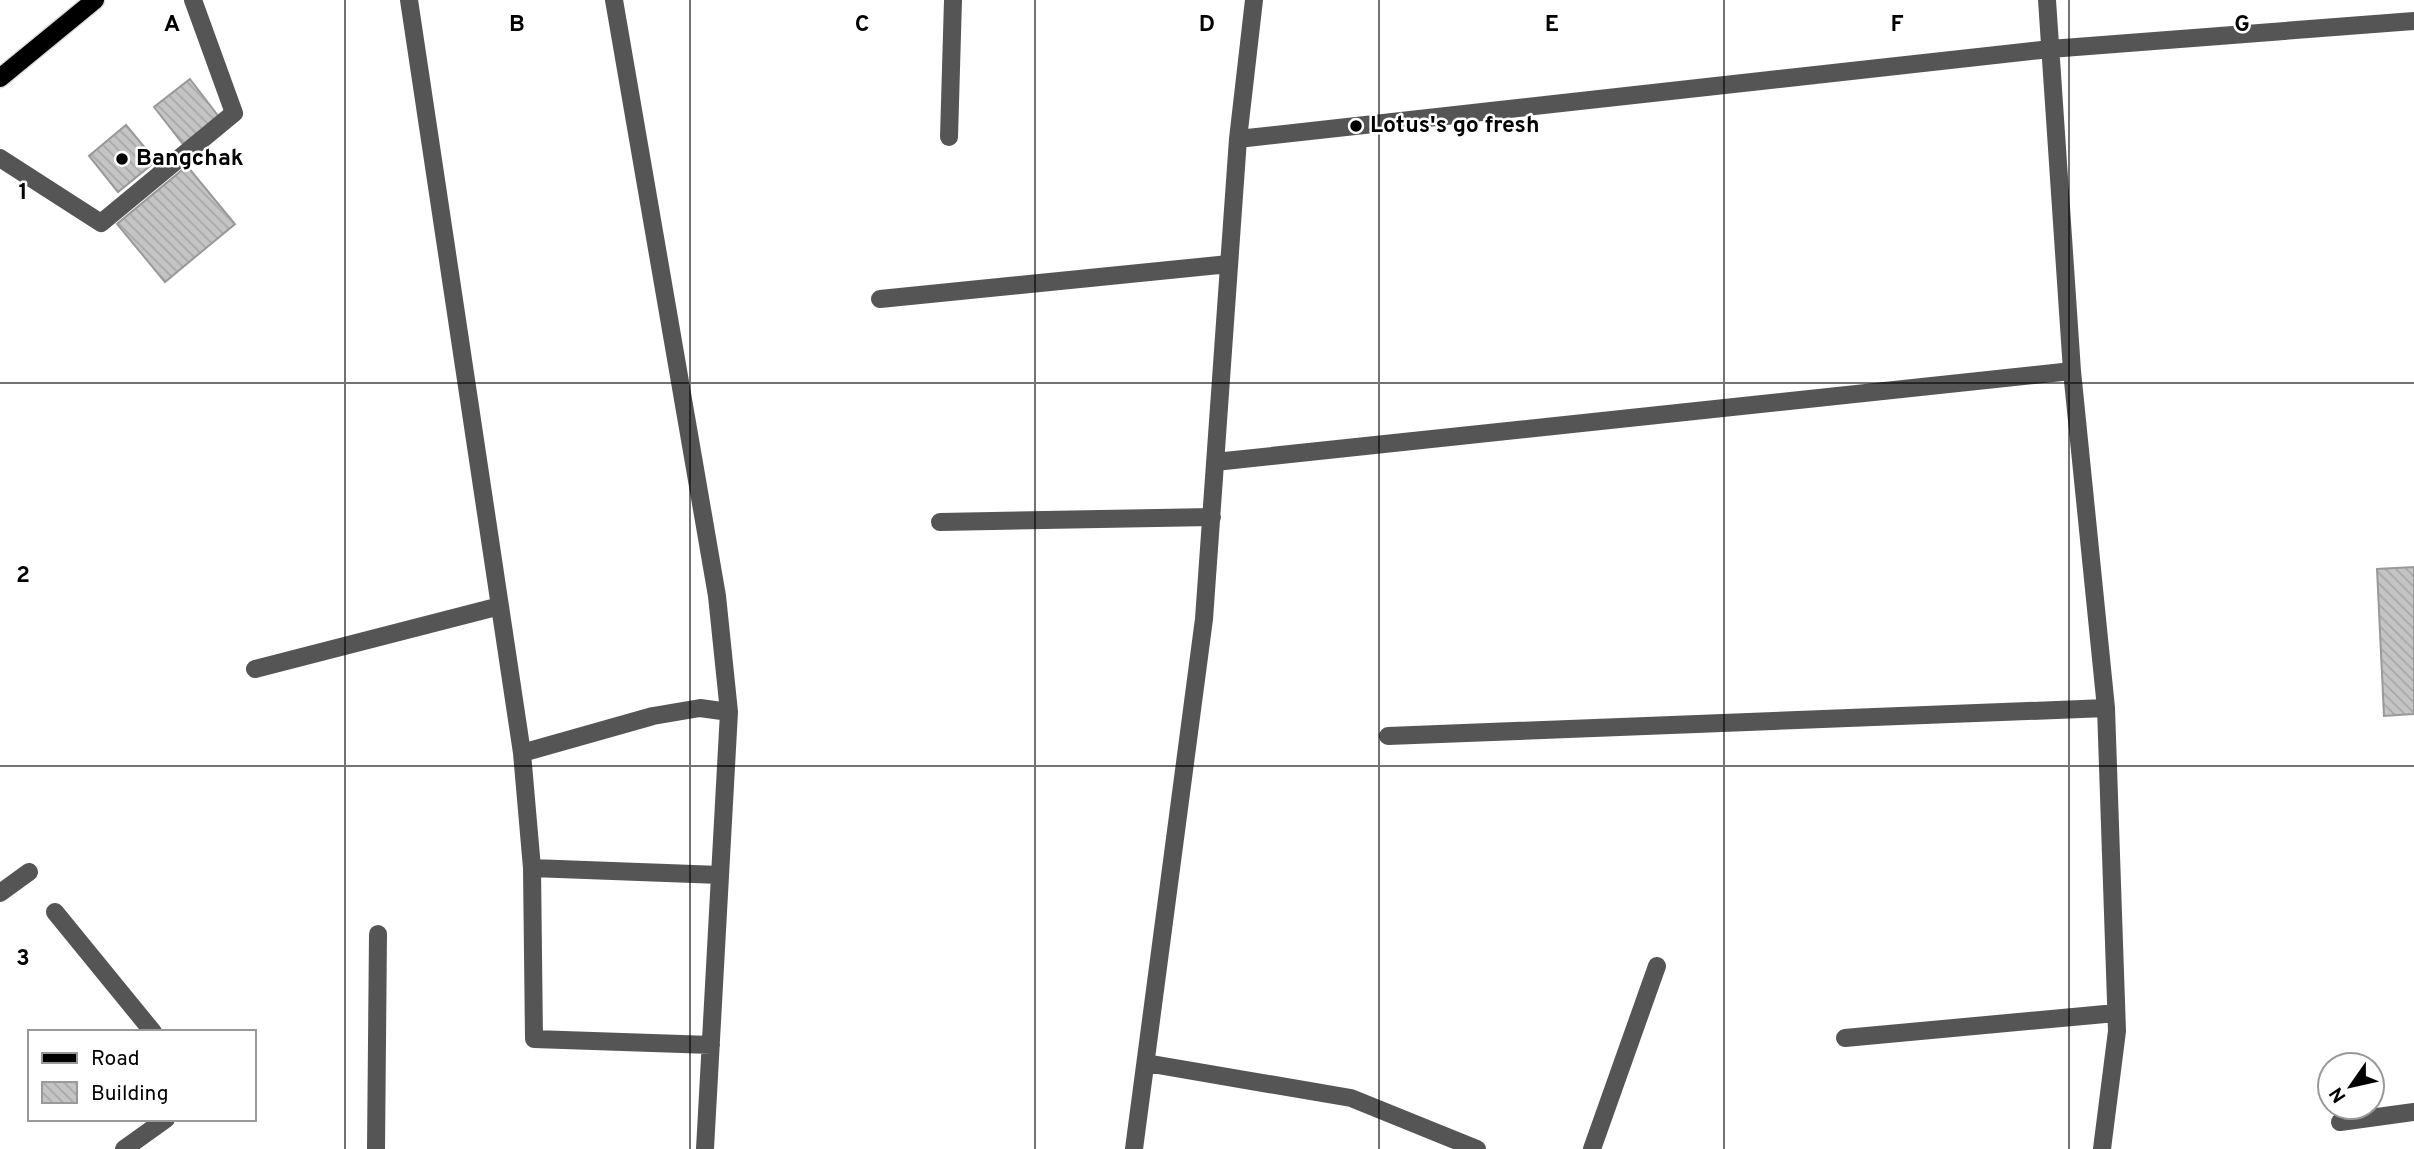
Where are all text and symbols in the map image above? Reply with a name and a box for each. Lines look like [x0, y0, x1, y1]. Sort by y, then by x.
text: A [164, 11, 180, 40]
text: B [509, 11, 525, 40]
text: C [855, 11, 869, 40]
text: D [1199, 11, 1215, 40]
text: E [1545, 11, 1559, 40]
text: F [1890, 11, 1904, 40]
text: G [2234, 11, 2250, 40]
place label: Lotus's go fresh [1370, 112, 1540, 141]
marker: Lotus's go fresh [1348, 118, 1364, 134]
place label: Bangchak [136, 145, 244, 174]
marker: Bangchak [114, 151, 130, 167]
text: 1 [18, 179, 28, 208]
text: 2 [16, 562, 30, 591]
text: 3 [16, 945, 30, 974]
legend [28, 1030, 256, 1121]
text: Road [91, 1046, 140, 1073]
north arrow [2316, 1051, 2386, 1121]
text: Building [91, 1081, 169, 1108]
text: N [2325, 1082, 2352, 1107]

